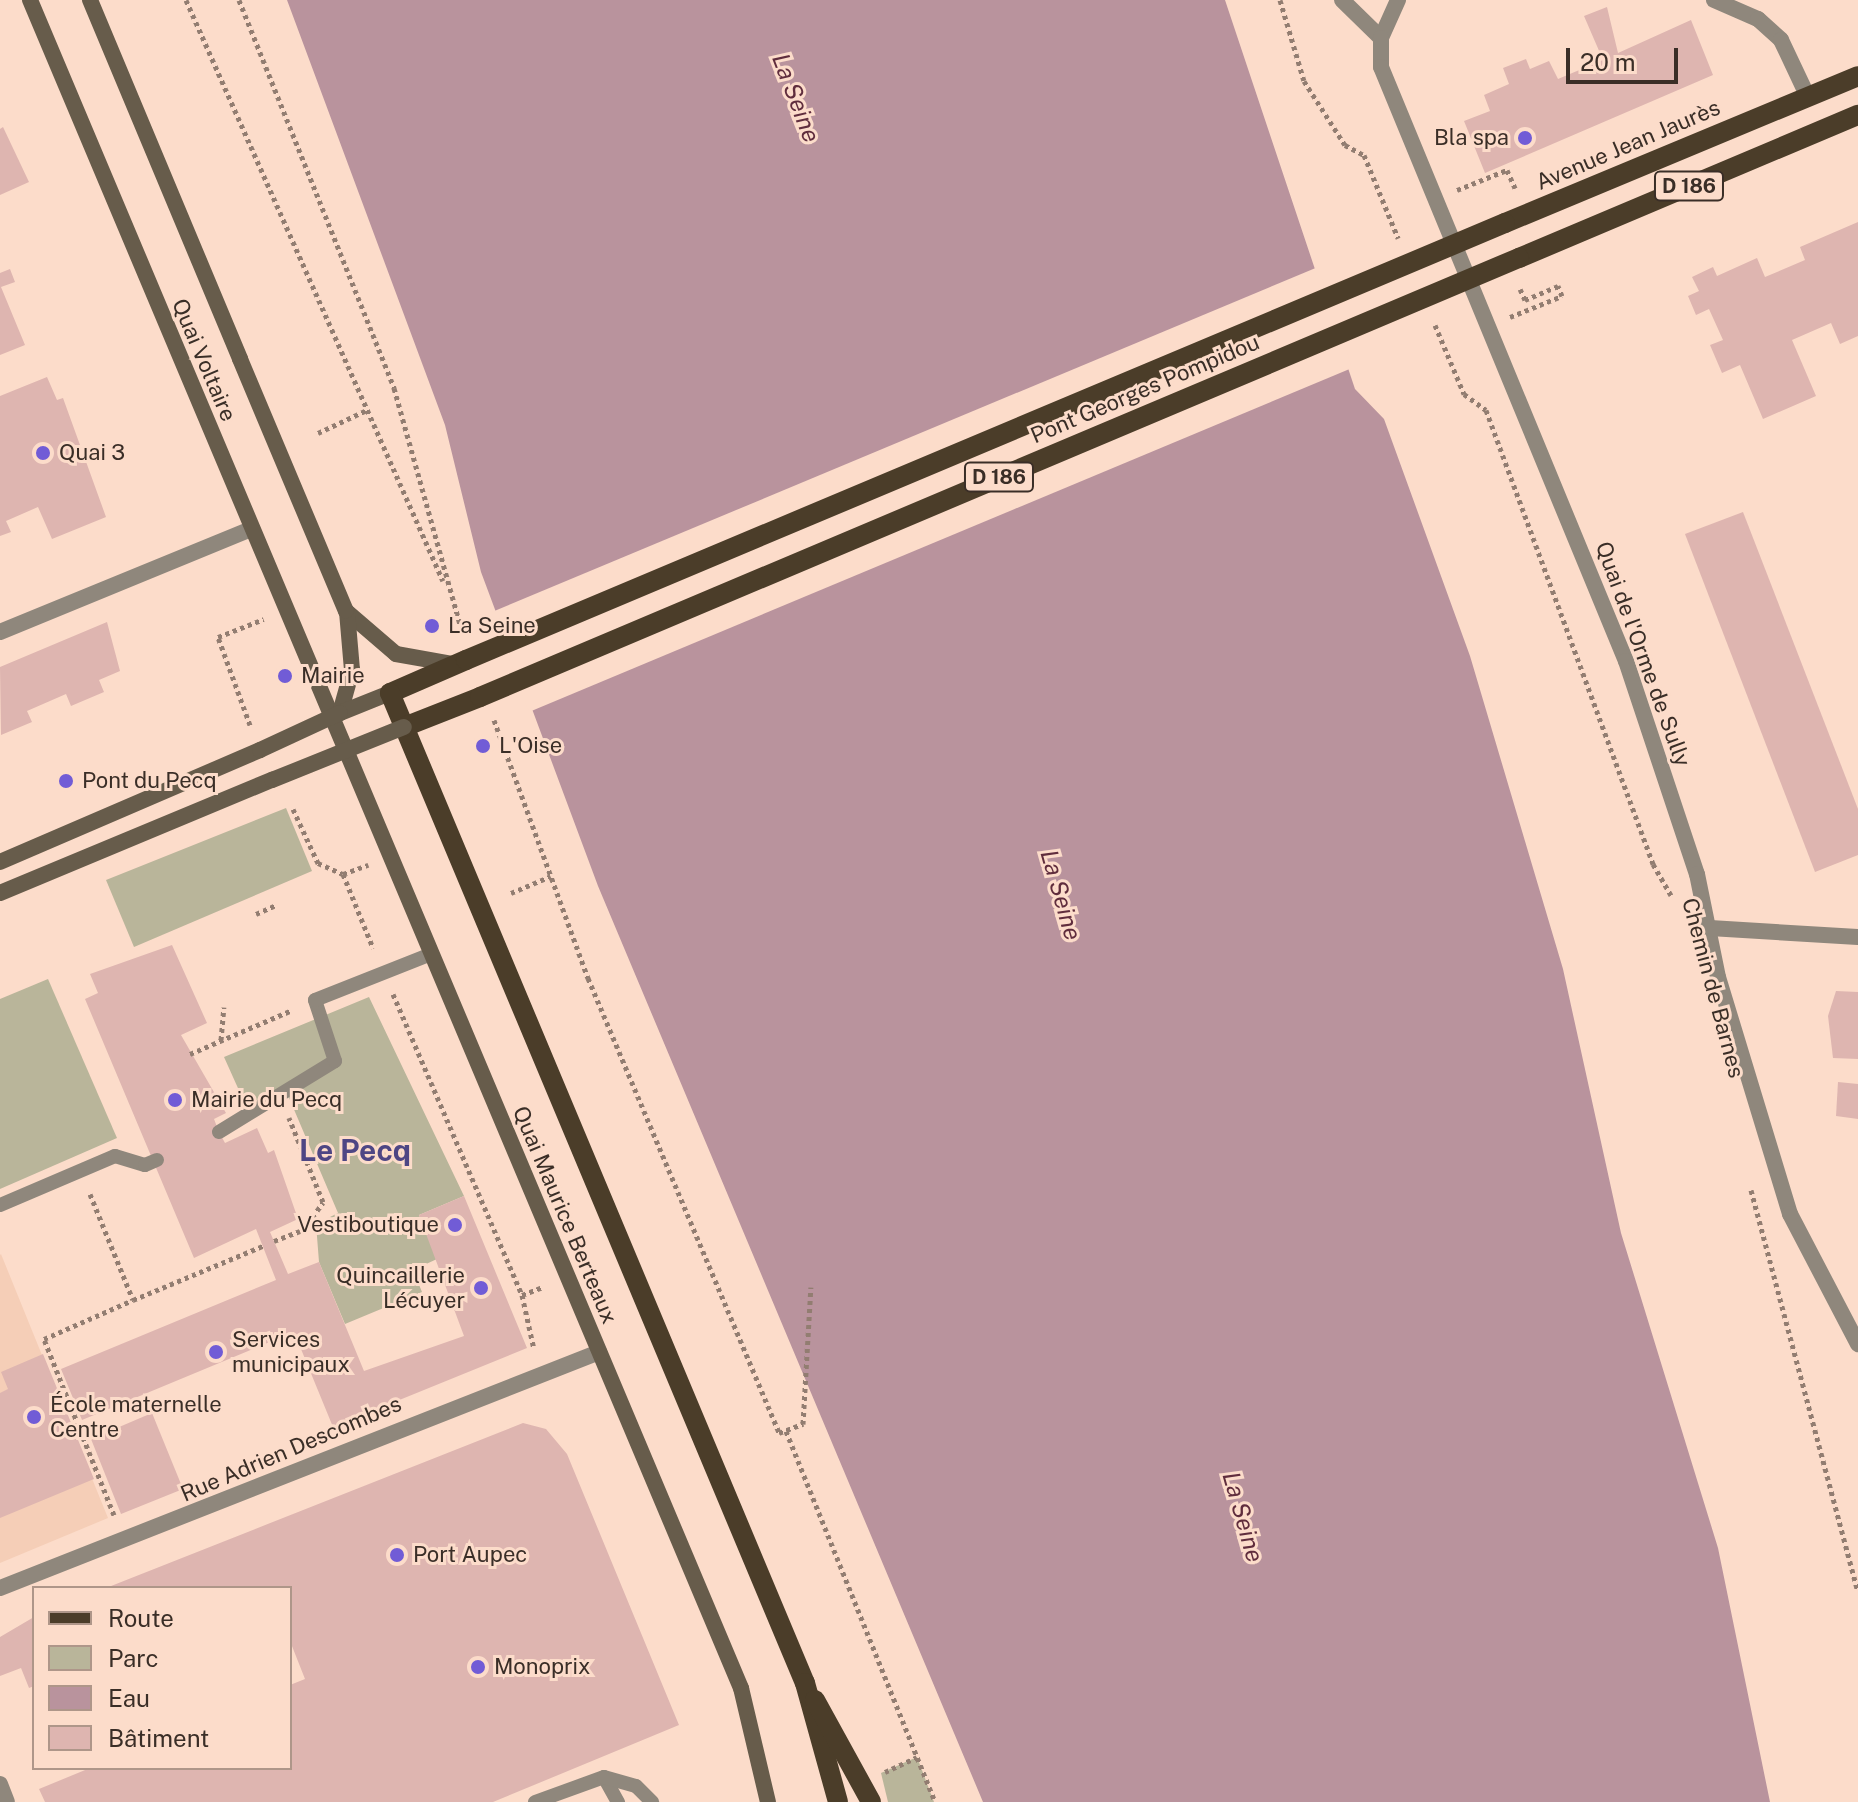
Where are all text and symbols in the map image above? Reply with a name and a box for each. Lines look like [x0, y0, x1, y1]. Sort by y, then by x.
scale bar [1570, 32, 1682, 82]
text: 20 m [1580, 48, 1636, 76]
water label: La Seine [766, 50, 826, 146]
street label: Avenue Jean Jaurès [1532, 94, 1724, 196]
place label: Bla spa [1434, 125, 1509, 151]
marker: Bla spa [1516, 129, 1534, 147]
road number: D 186 [1653, 170, 1725, 202]
street label: Quai Voltaire [166, 294, 242, 426]
street label: Pont Georges Pompidou [1027, 329, 1263, 449]
place label: Quai 3 [59, 440, 125, 466]
marker: Quai 3 [34, 444, 52, 462]
road number: D 186 [963, 461, 1035, 493]
street label: Quai de l'Orme de Sully [1590, 537, 1696, 771]
place label: La Seine [448, 613, 536, 639]
marker: La Seine [423, 617, 441, 635]
place label: Mairie [301, 663, 365, 689]
marker: Mairie [276, 667, 294, 685]
place label: L'Oise [499, 733, 562, 759]
marker: L'Oise [474, 737, 492, 755]
place label: Pont du Pecq [82, 768, 217, 794]
marker: Pont du Pecq [57, 772, 75, 790]
water label: La Seine [1034, 846, 1088, 944]
street label: Chemin de Barnes [1676, 895, 1750, 1081]
place label: Mairie du Pecq [191, 1087, 343, 1113]
marker: Mairie du Pecq [166, 1091, 184, 1109]
street label: Quai Maurice Berteaux [507, 1102, 623, 1328]
district label: Le Pecq [299, 1132, 411, 1168]
place label: Vestiboutique [297, 1212, 439, 1238]
marker: Vestiboutique [446, 1216, 464, 1234]
place label: Quincaillerie Lécuyer [336, 1262, 465, 1314]
marker: Quincaillerie Lécuyer [472, 1279, 490, 1297]
place label: Services municipaux [232, 1326, 350, 1378]
marker: Services municipaux [207, 1343, 225, 1361]
place label: École maternelle Centre [50, 1391, 222, 1442]
street label: Rue Adrien Descombes [177, 1391, 405, 1507]
marker: École maternelle Centre [25, 1408, 43, 1426]
water label: La Seine [1216, 1468, 1270, 1566]
place label: Port Aupec [413, 1542, 527, 1568]
marker: Port Aupec [388, 1546, 406, 1564]
legend [32, 1586, 292, 1770]
text: Route [108, 1604, 174, 1632]
text: Parc [108, 1644, 159, 1672]
place label: Monoprix [494, 1654, 590, 1680]
marker: Monoprix [469, 1658, 487, 1676]
text: Eau [108, 1684, 150, 1712]
text: Bâtiment [108, 1724, 209, 1752]

